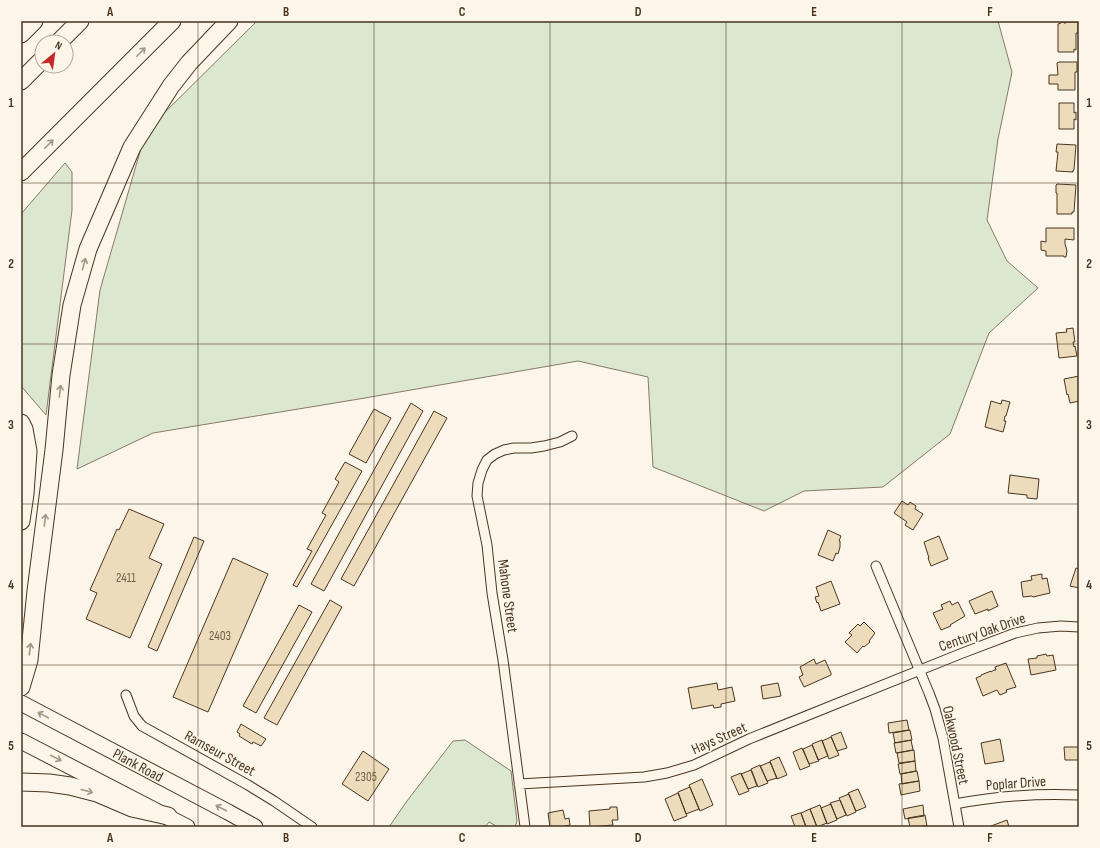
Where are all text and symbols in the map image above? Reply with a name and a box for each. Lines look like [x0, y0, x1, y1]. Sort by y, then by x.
text: A [106, 4, 114, 20]
text: B [283, 4, 289, 20]
text: C [459, 4, 466, 20]
text: D [635, 4, 642, 20]
text: E [811, 4, 817, 20]
text: F [987, 4, 993, 20]
north arrow [34, 34, 74, 74]
text: N [53, 39, 64, 53]
one-way arrow [136, 47, 146, 57]
text: 1 [8, 95, 14, 111]
text: 1 [1086, 95, 1092, 111]
one-way arrow [44, 139, 54, 149]
text: 2 [8, 256, 14, 272]
text: 2 [1086, 256, 1092, 272]
one-way arrow [81, 257, 88, 270]
one-way arrow [56, 385, 63, 398]
text: 3 [8, 417, 14, 433]
text: 3 [1086, 417, 1092, 433]
one-way arrow [41, 514, 49, 527]
street label: Mahone Street [493, 558, 522, 634]
house number: 2411 [116, 570, 136, 586]
text: 4 [8, 577, 14, 593]
text: 4 [1086, 577, 1092, 593]
street label: Century Oak Drive [936, 609, 1028, 656]
house number: 2403 [209, 628, 231, 644]
one-way arrow [26, 643, 34, 656]
street label: Oakwood Street [938, 704, 973, 787]
one-way arrow [37, 710, 49, 718]
street label: Hays Street [689, 718, 750, 759]
street label: Ramseur Street [181, 726, 259, 781]
text: 5 [8, 738, 14, 754]
text: 5 [1086, 738, 1092, 754]
street label: Plank Road [109, 744, 166, 787]
one-way arrow [50, 755, 62, 763]
house number: 2305 [355, 769, 377, 785]
street label: Poplar Drive [985, 772, 1047, 795]
one-way arrow [80, 788, 93, 795]
one-way arrow [215, 804, 227, 811]
text: A [106, 830, 114, 846]
text: B [283, 830, 289, 846]
text: C [459, 830, 466, 846]
text: D [635, 830, 642, 846]
text: E [811, 830, 817, 846]
text: F [987, 830, 993, 846]

